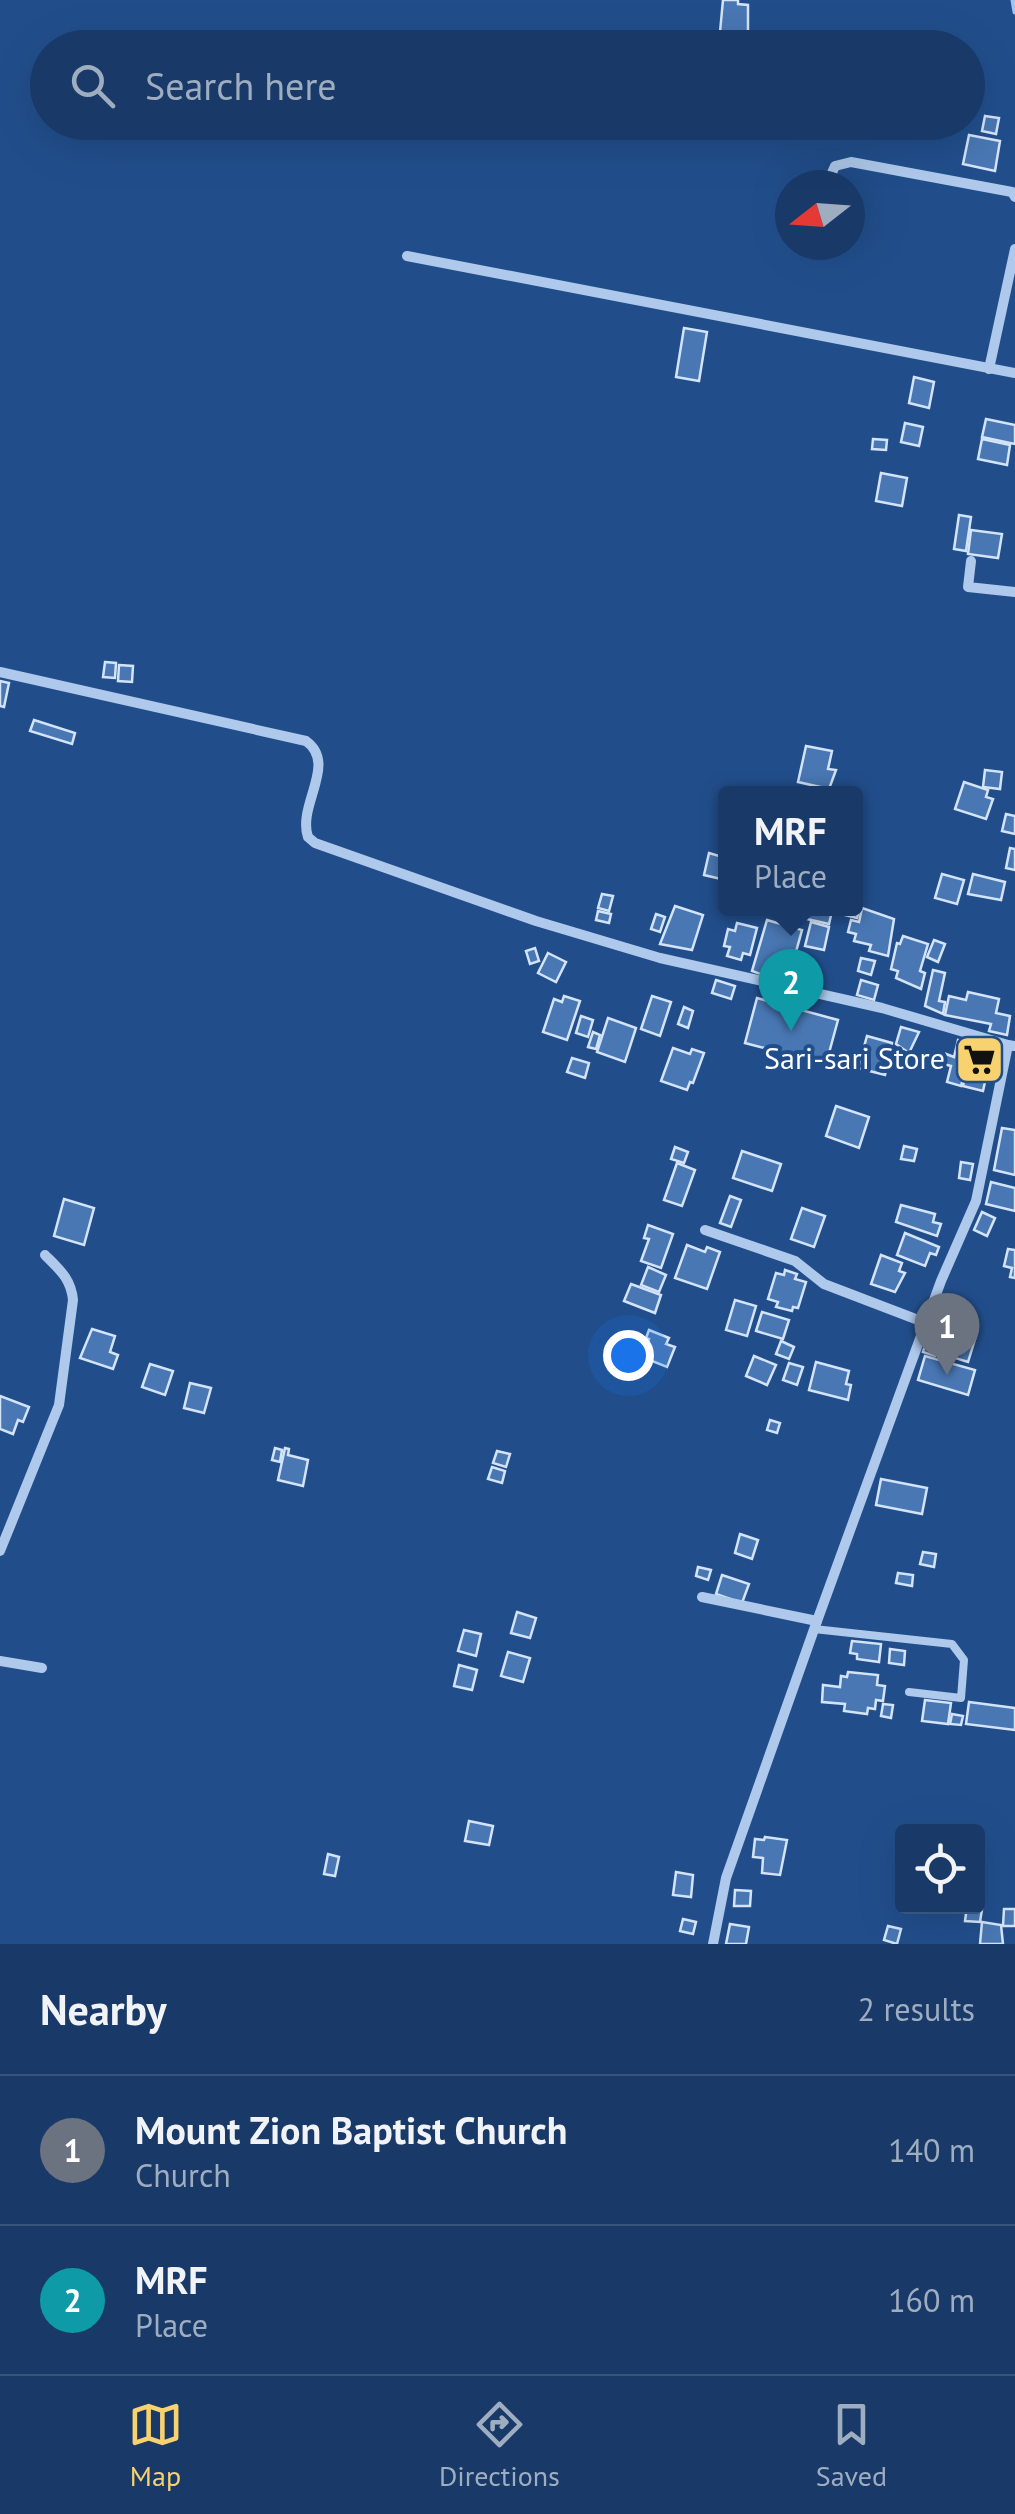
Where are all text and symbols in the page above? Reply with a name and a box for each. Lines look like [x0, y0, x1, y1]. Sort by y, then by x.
search box [30, 30, 985, 140]
icon: search [65, 58, 120, 113]
text: Search here [145, 61, 337, 110]
north arrow [775, 170, 865, 260]
popup [718, 786, 863, 916]
text: MRF [754, 806, 827, 855]
text: Place [754, 855, 827, 897]
pin: 2 [758, 948, 824, 1031]
supermarket icon: Sari-sari Store [954, 1033, 1006, 1085]
place label: Sari-sari Store [764, 1038, 945, 1077]
pin: 1 [914, 1292, 980, 1375]
your location [603, 1330, 654, 1381]
map controls [895, 1824, 985, 1914]
button: locate [895, 1824, 985, 1914]
text: Nearby [40, 1982, 167, 2037]
text: 2 results [857, 1988, 975, 2030]
text: Mount Zion Baptist Church [135, 2105, 567, 2154]
text: 1 [63, 2129, 82, 2171]
text: 140 m [888, 2129, 975, 2171]
text: Church [135, 2154, 231, 2196]
text: MRF [135, 2255, 208, 2304]
text: 2 [63, 2279, 82, 2321]
text: 160 m [888, 2279, 975, 2321]
text: Place [135, 2304, 208, 2346]
tab: Map [128, 2397, 183, 2494]
tab: Directions [439, 2397, 560, 2494]
tab: Saved [816, 2397, 887, 2494]

